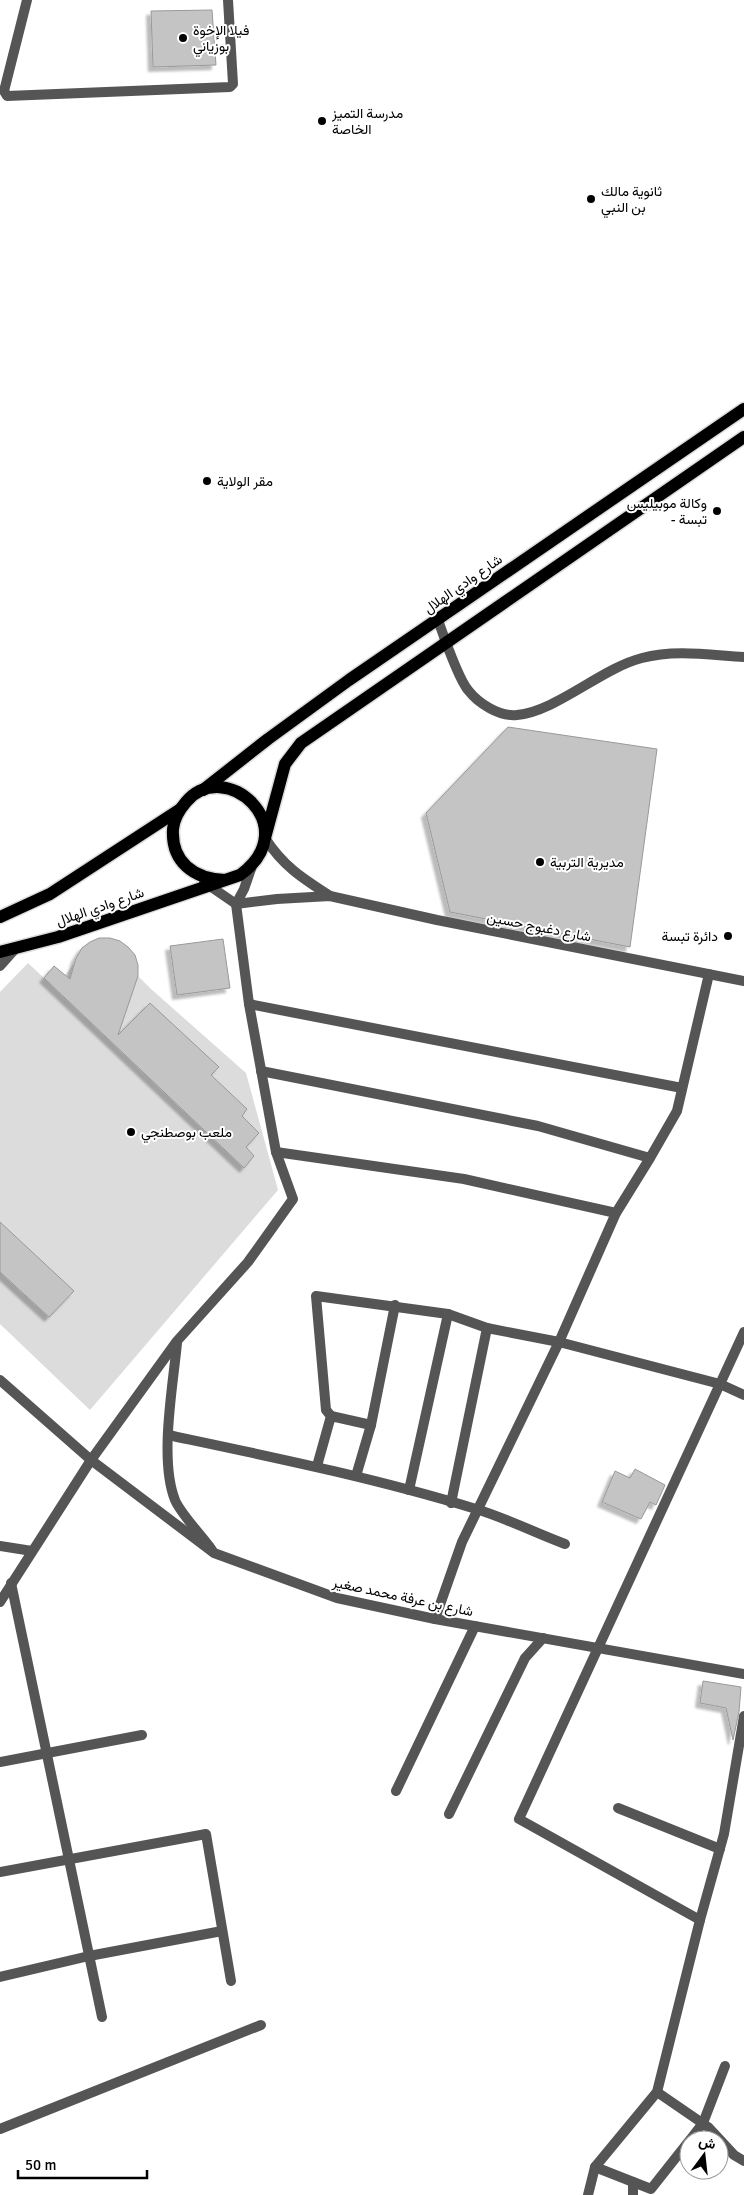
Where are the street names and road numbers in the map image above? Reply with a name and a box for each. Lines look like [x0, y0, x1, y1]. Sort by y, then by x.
street label: شارع وادي الهلال [420, 551, 507, 620]
street label: شارع وادي الهلال [54, 884, 147, 933]
street label: شارع دغبوج حسين [485, 909, 592, 947]
street label: شارع بن عرفة محمد صغير [330, 1574, 475, 1622]

